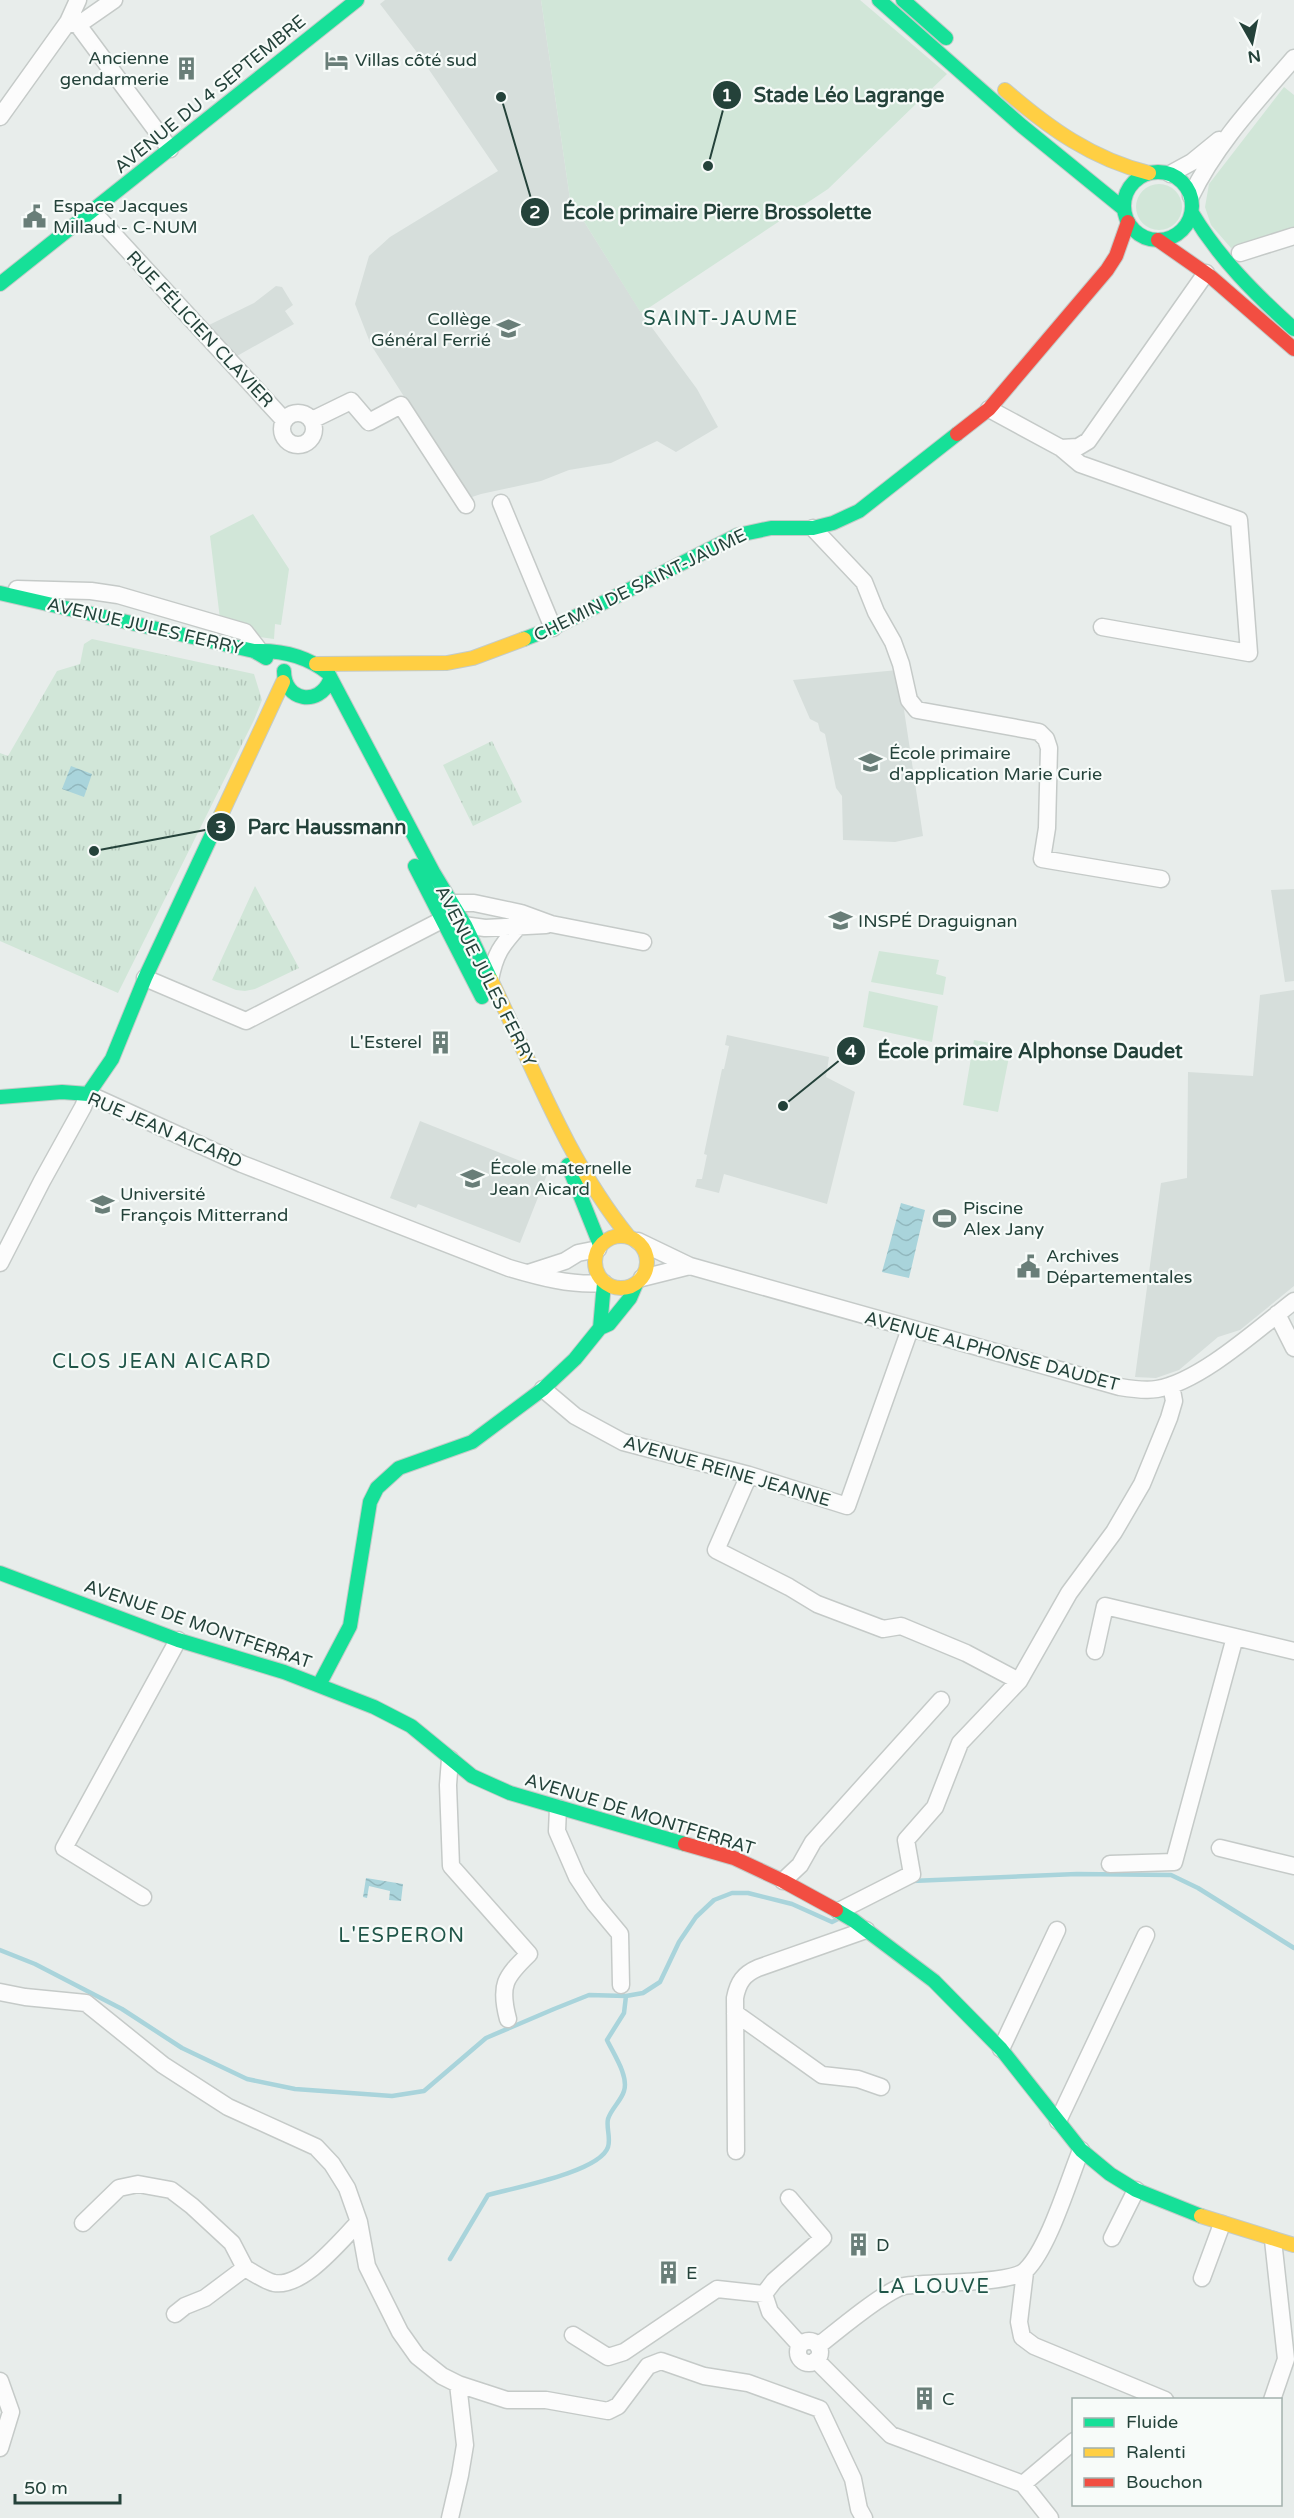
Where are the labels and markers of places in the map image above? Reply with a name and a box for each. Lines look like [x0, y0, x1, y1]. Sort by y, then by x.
place label: Ancienne gendarmerie [60, 47, 169, 90]
hotel icon: Villas côté sud [324, 47, 350, 73]
place label: Villas côté sud [355, 49, 477, 71]
building icon: Ancienne gendarmerie [174, 55, 200, 81]
callout: Stade Léo Lagrange [712, 76, 957, 114]
callout: École primaire Pierre Brossolette [520, 193, 883, 231]
place label: Espace Jacques Millaud - C-NUM [53, 195, 198, 238]
public building icon: Espace Jacques Millaud - C-NUM [22, 203, 48, 229]
place label: Collège Général Ferrié [371, 308, 491, 351]
school or university icon: Collège Général Ferrié [496, 316, 522, 342]
place label: École primaire d'application Marie Curie [889, 742, 1102, 785]
school or university icon: École primaire d'application Marie Curie [858, 750, 884, 776]
callout: Parc Haussmann [206, 808, 419, 846]
school or university icon: INSPÉ Draguignan [827, 908, 853, 934]
place label: INSPÉ Draguignan [858, 910, 1018, 932]
building icon: L'Esterel [427, 1029, 453, 1055]
place label: L'Esterel [349, 1031, 422, 1053]
callout: École primaire Alphonse Daudet [836, 1032, 1195, 1070]
place label: École maternelle Jean Aicard [490, 1157, 632, 1200]
school or university icon: École maternelle Jean Aicard [459, 1165, 485, 1191]
place label: Université François Mitterrand [120, 1183, 288, 1226]
school or university icon: Université François Mitterrand [89, 1191, 115, 1217]
place label: Piscine Alex Jany [963, 1197, 1045, 1240]
sports icon: Piscine Alex Jany [932, 1205, 958, 1231]
place label: Archives Départementales [1046, 1245, 1192, 1288]
public building icon: Archives Départementales [1015, 1253, 1041, 1279]
building icon: D [845, 2232, 871, 2258]
place label: D [876, 2234, 890, 2256]
building icon: E [655, 2260, 681, 2286]
place label: E [686, 2262, 697, 2284]
building icon: C [911, 2386, 937, 2412]
place label: C [942, 2388, 955, 2410]

